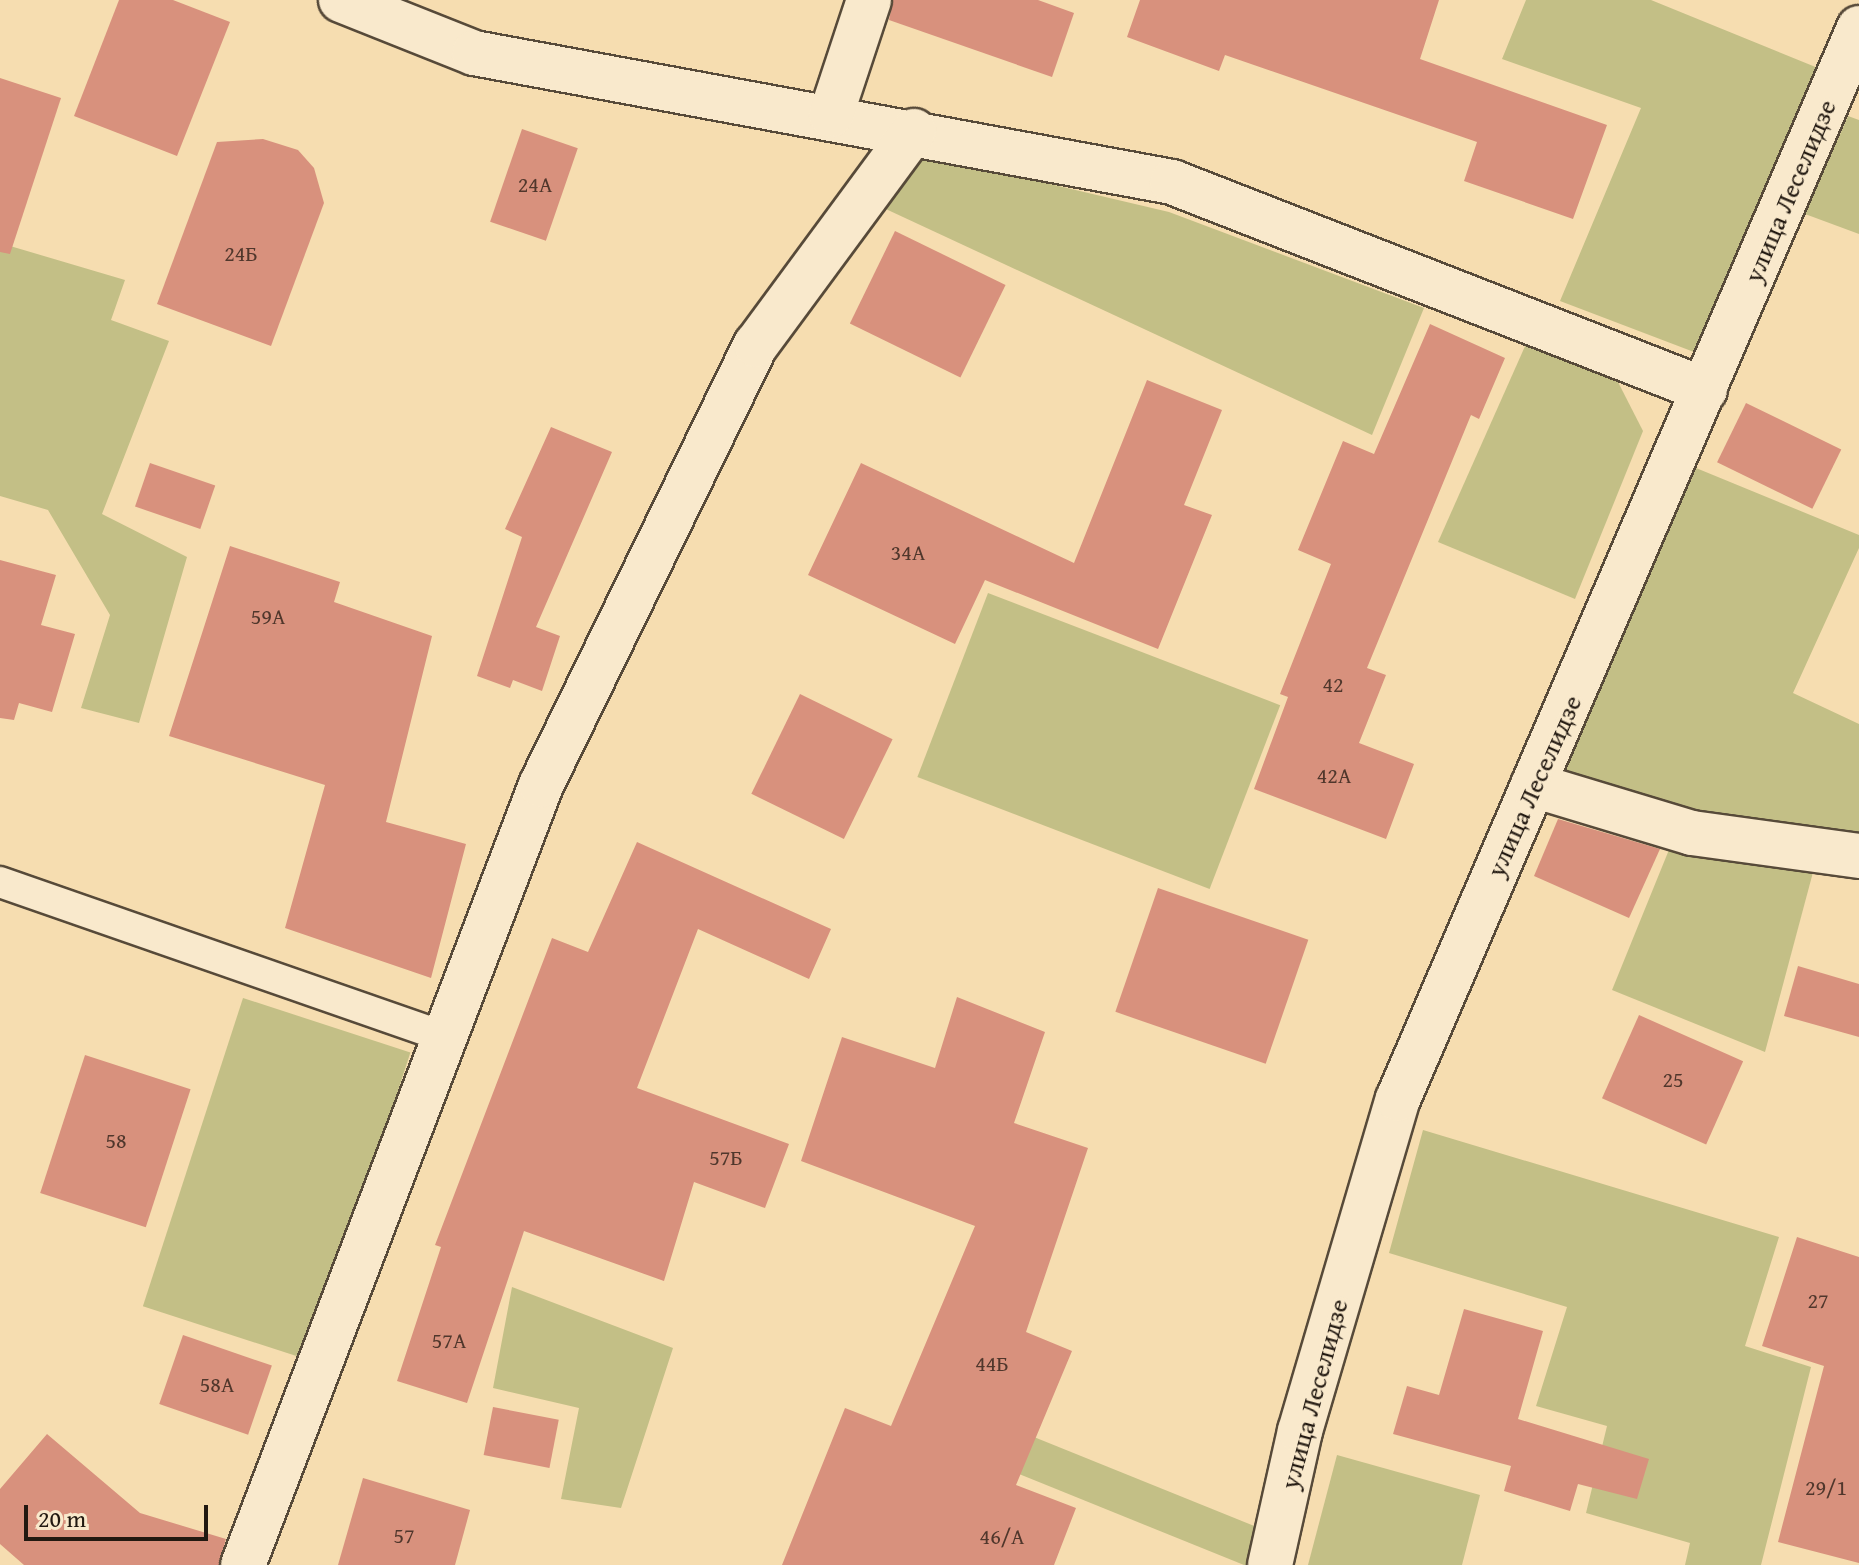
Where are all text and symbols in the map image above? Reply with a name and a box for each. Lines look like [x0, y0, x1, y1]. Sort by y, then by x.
street label: улица Леселидзе [1737, 95, 1843, 287]
house number: 24А [518, 172, 552, 198]
house number: 24Б [224, 241, 258, 267]
house number: 34А [891, 540, 925, 566]
house number: 59А [251, 604, 285, 630]
house number: 42 [1322, 672, 1344, 698]
street label: улица Леселидзе [1480, 690, 1588, 882]
house number: 42А [1317, 763, 1351, 789]
house number: 25 [1662, 1067, 1684, 1093]
house number: 58 [105, 1128, 127, 1154]
house number: 57Б [709, 1145, 743, 1171]
house number: 27 [1807, 1288, 1829, 1314]
street label: улица Леселидзе [1274, 1295, 1354, 1493]
house number: 57А [432, 1328, 466, 1354]
house number: 44Б [975, 1351, 1009, 1377]
house number: 58А [200, 1372, 234, 1398]
house number: 29/1 [1805, 1475, 1847, 1501]
scale bar [28, 1489, 212, 1539]
text: 20 m [38, 1501, 86, 1536]
house number: 57 [393, 1523, 415, 1549]
house number: 46/А [980, 1524, 1024, 1550]

